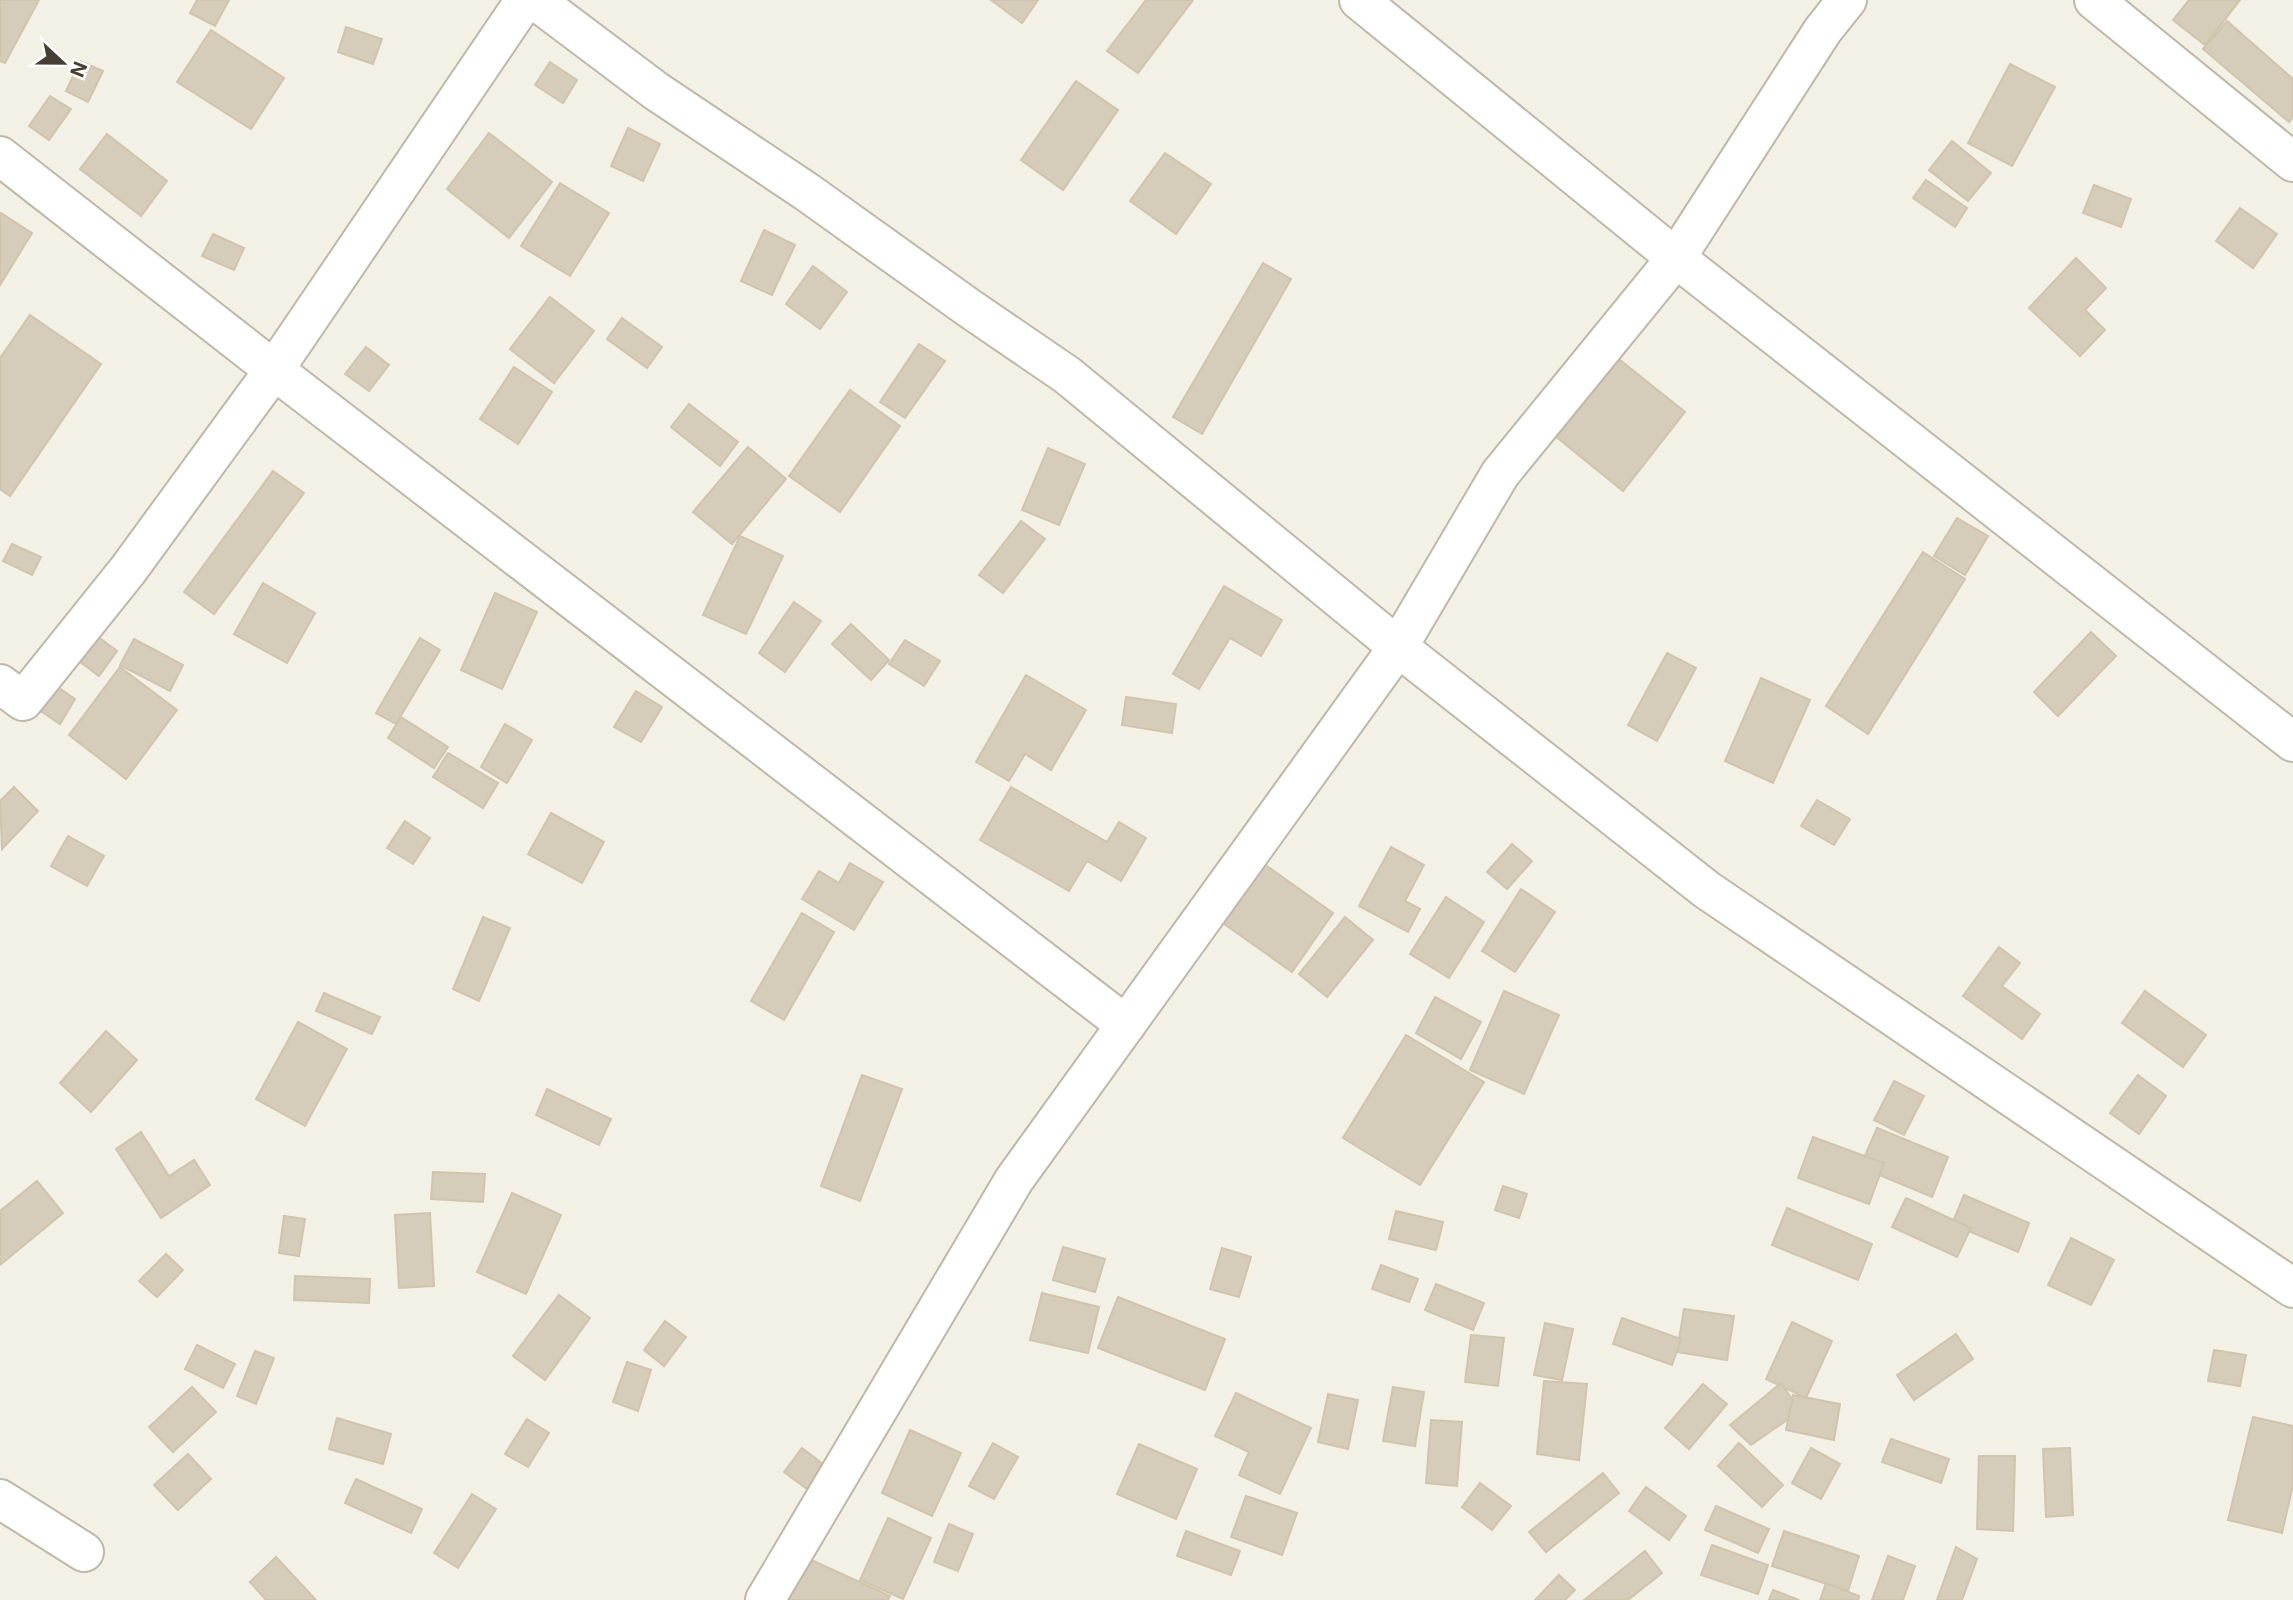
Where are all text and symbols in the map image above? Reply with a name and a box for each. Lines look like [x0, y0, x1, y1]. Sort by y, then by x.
north arrow [28, 28, 98, 98]
text: N [65, 58, 92, 80]

